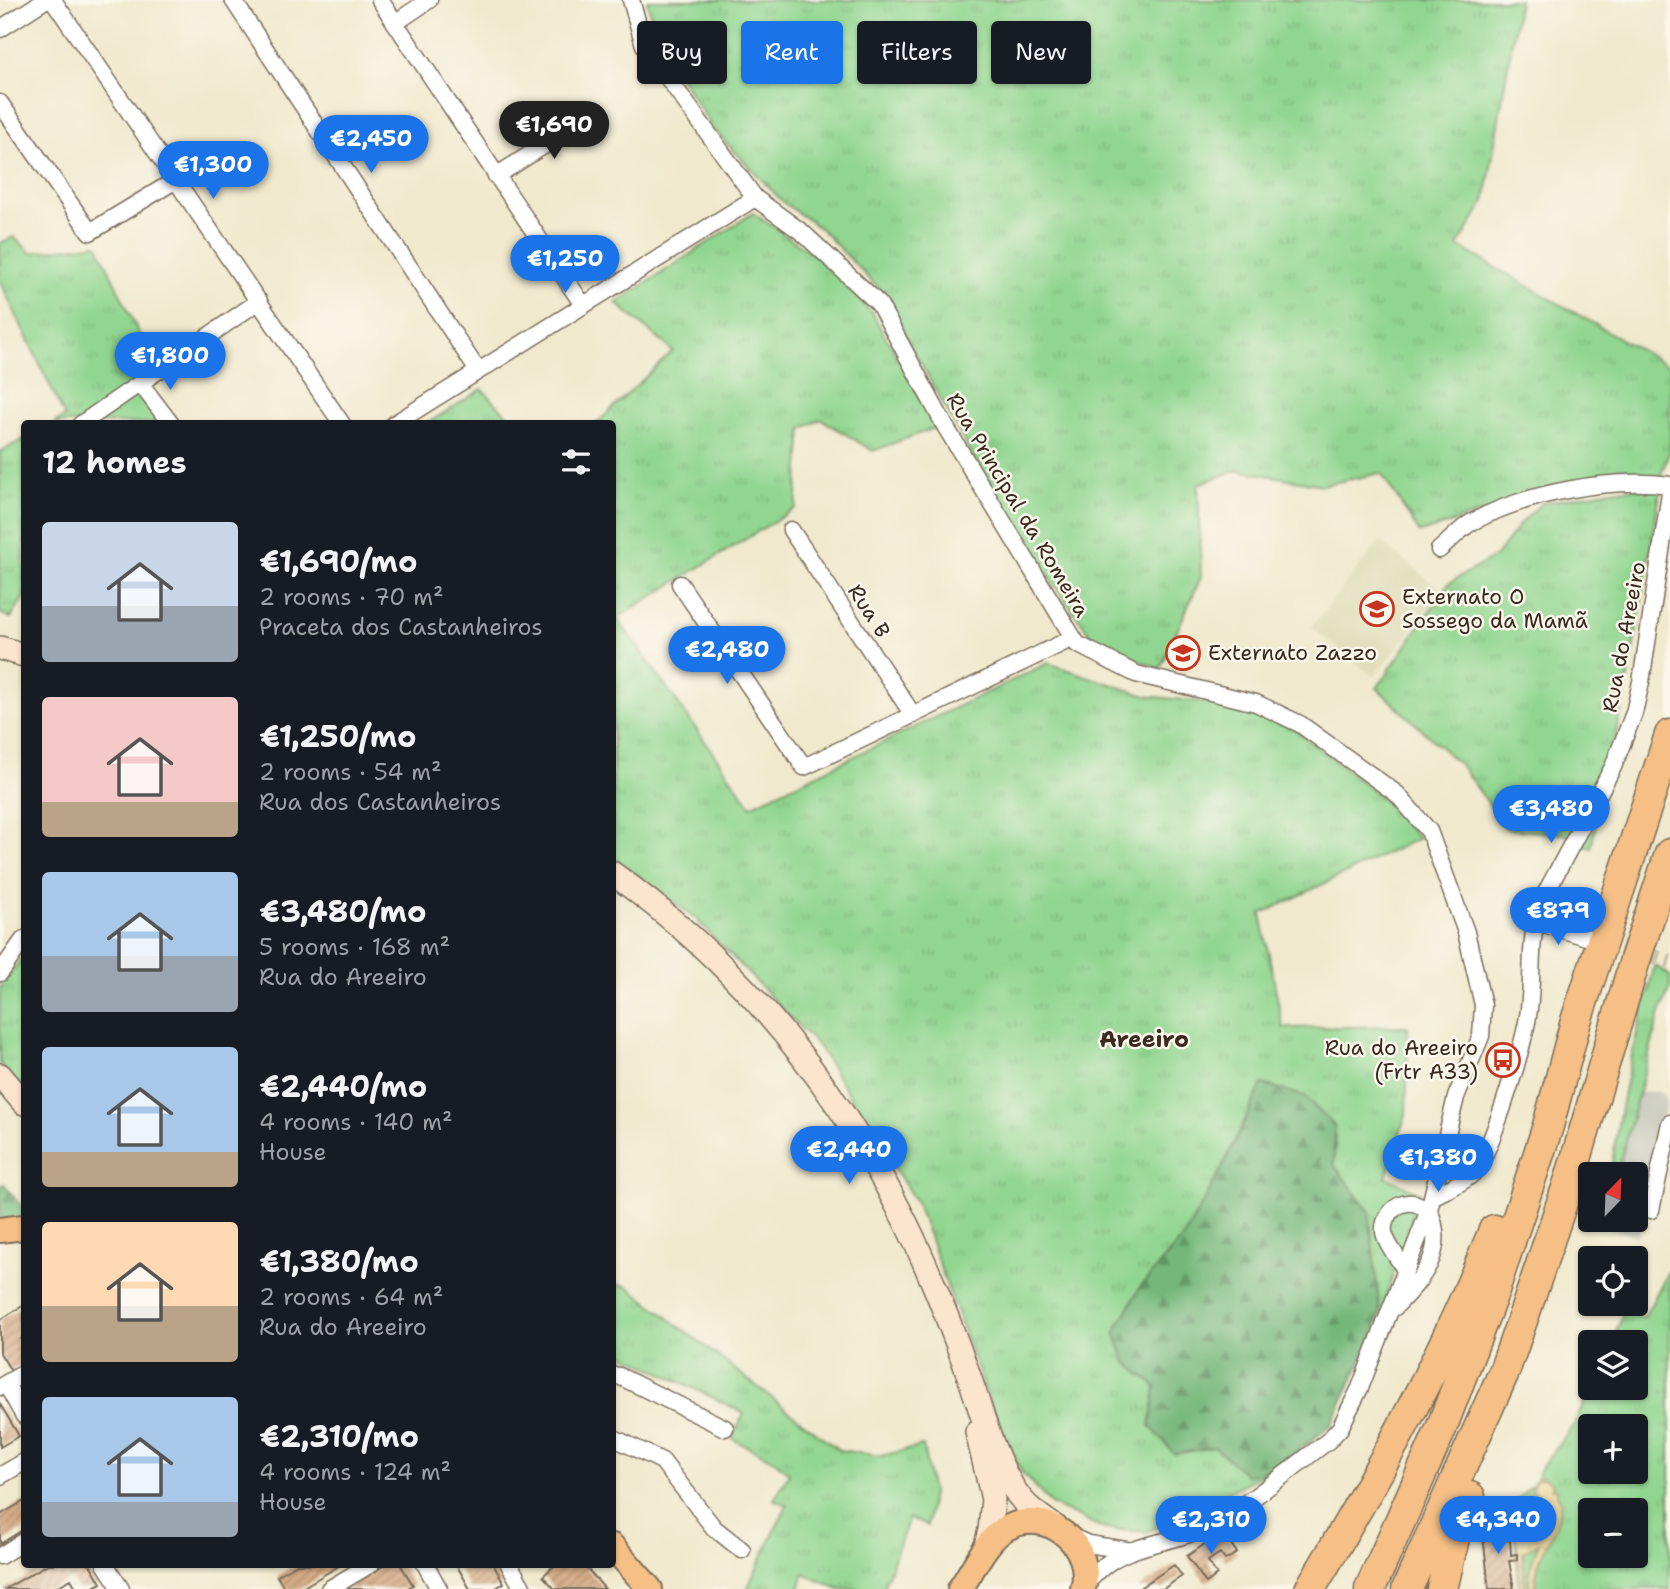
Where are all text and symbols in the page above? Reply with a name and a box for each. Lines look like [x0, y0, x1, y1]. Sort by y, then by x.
chip: Buy [637, 21, 727, 84]
chip: Rent [741, 21, 843, 84]
chip: Filters [857, 21, 977, 84]
chip: New [991, 21, 1091, 84]
pin: €1,690 [497, 102, 611, 161]
text: €1,690 [515, 109, 593, 139]
pin: €2,450 [314, 116, 428, 175]
text: €2,450 [330, 123, 412, 153]
pin: €1,300 [156, 142, 270, 201]
text: €1,300 [174, 149, 252, 179]
pin: €1,250 [508, 236, 622, 295]
text: €1,250 [526, 243, 604, 273]
pin: €1,800 [113, 332, 227, 392]
text: €1,800 [131, 340, 209, 370]
street label: Rua Principal da Romeira [940, 388, 1096, 622]
text: 12 homes [42, 442, 186, 483]
icon: filters [557, 443, 595, 481]
text: €1,690/mo [259, 541, 417, 582]
icon: home [98, 550, 182, 634]
street label: Rua do Areeiro [1596, 559, 1652, 715]
street label: Rua B [841, 579, 897, 643]
text: 2 rooms · 70 m² [259, 582, 444, 612]
place label: Externato O Sossego da Mamã [1402, 583, 1588, 635]
school or university icon: Externato O Sossego da Mamã [1358, 590, 1396, 628]
text: Praceta dos Castanheiros [259, 612, 543, 642]
pin: €2,480 [670, 626, 784, 686]
text: €2,480 [684, 634, 770, 664]
school or university icon: Externato Zazzo [1164, 634, 1202, 672]
place label: Externato Zazzo [1208, 639, 1377, 667]
text: €1,250/mo [259, 716, 417, 757]
icon: home [98, 725, 182, 809]
text: 2 rooms · 54 m² [259, 757, 442, 787]
pin: €3,480 [1494, 786, 1608, 845]
text: Rua dos Castanheiros [259, 787, 501, 817]
text: €3,480 [1509, 793, 1593, 823]
pin: €879 [1517, 888, 1599, 947]
text: €3,480/mo [259, 891, 426, 932]
text: €879 [1526, 895, 1590, 925]
icon: home [98, 900, 182, 984]
text: 5 rooms · 168 m² [259, 932, 450, 962]
text: Rua do Areeiro [259, 962, 427, 992]
district label: Areeiro [1099, 1024, 1189, 1054]
place label: Rua do Areeiro (Frtr A33) [1325, 1034, 1478, 1086]
bus stop icon: Rua do Areeiro (Frtr A33) [1484, 1041, 1522, 1079]
text: €2,440/mo [259, 1066, 427, 1107]
icon: home [98, 1075, 182, 1159]
text: 4 rooms · 140 m² [259, 1107, 453, 1137]
pin: €2,440 [792, 1126, 906, 1186]
text: €2,440 [806, 1134, 892, 1164]
pin: €1,380 [1381, 1134, 1495, 1194]
text: House [259, 1137, 327, 1167]
text: €1,380 [1399, 1142, 1477, 1172]
north arrow [1578, 1162, 1648, 1232]
map controls [1578, 1162, 1648, 1568]
text: €1,380/mo [259, 1241, 419, 1282]
button: locate [1578, 1246, 1648, 1316]
icon: home [98, 1250, 182, 1334]
text: 2 rooms · 64 m² [259, 1282, 443, 1312]
text: Rua do Areeiro [259, 1312, 427, 1342]
button: layers [1578, 1330, 1648, 1400]
button: + [1578, 1414, 1648, 1484]
text: €2,310/mo [259, 1416, 419, 1457]
icon: home [98, 1425, 182, 1509]
text: 4 rooms · 124 m² [259, 1457, 451, 1487]
text: House [259, 1487, 327, 1517]
pin: €2,310 [1154, 1496, 1268, 1556]
pin: €4,340 [1441, 1496, 1555, 1556]
button: − [1578, 1498, 1648, 1568]
text: €2,310 [1171, 1504, 1251, 1534]
text: €4,340 [1455, 1504, 1541, 1534]

